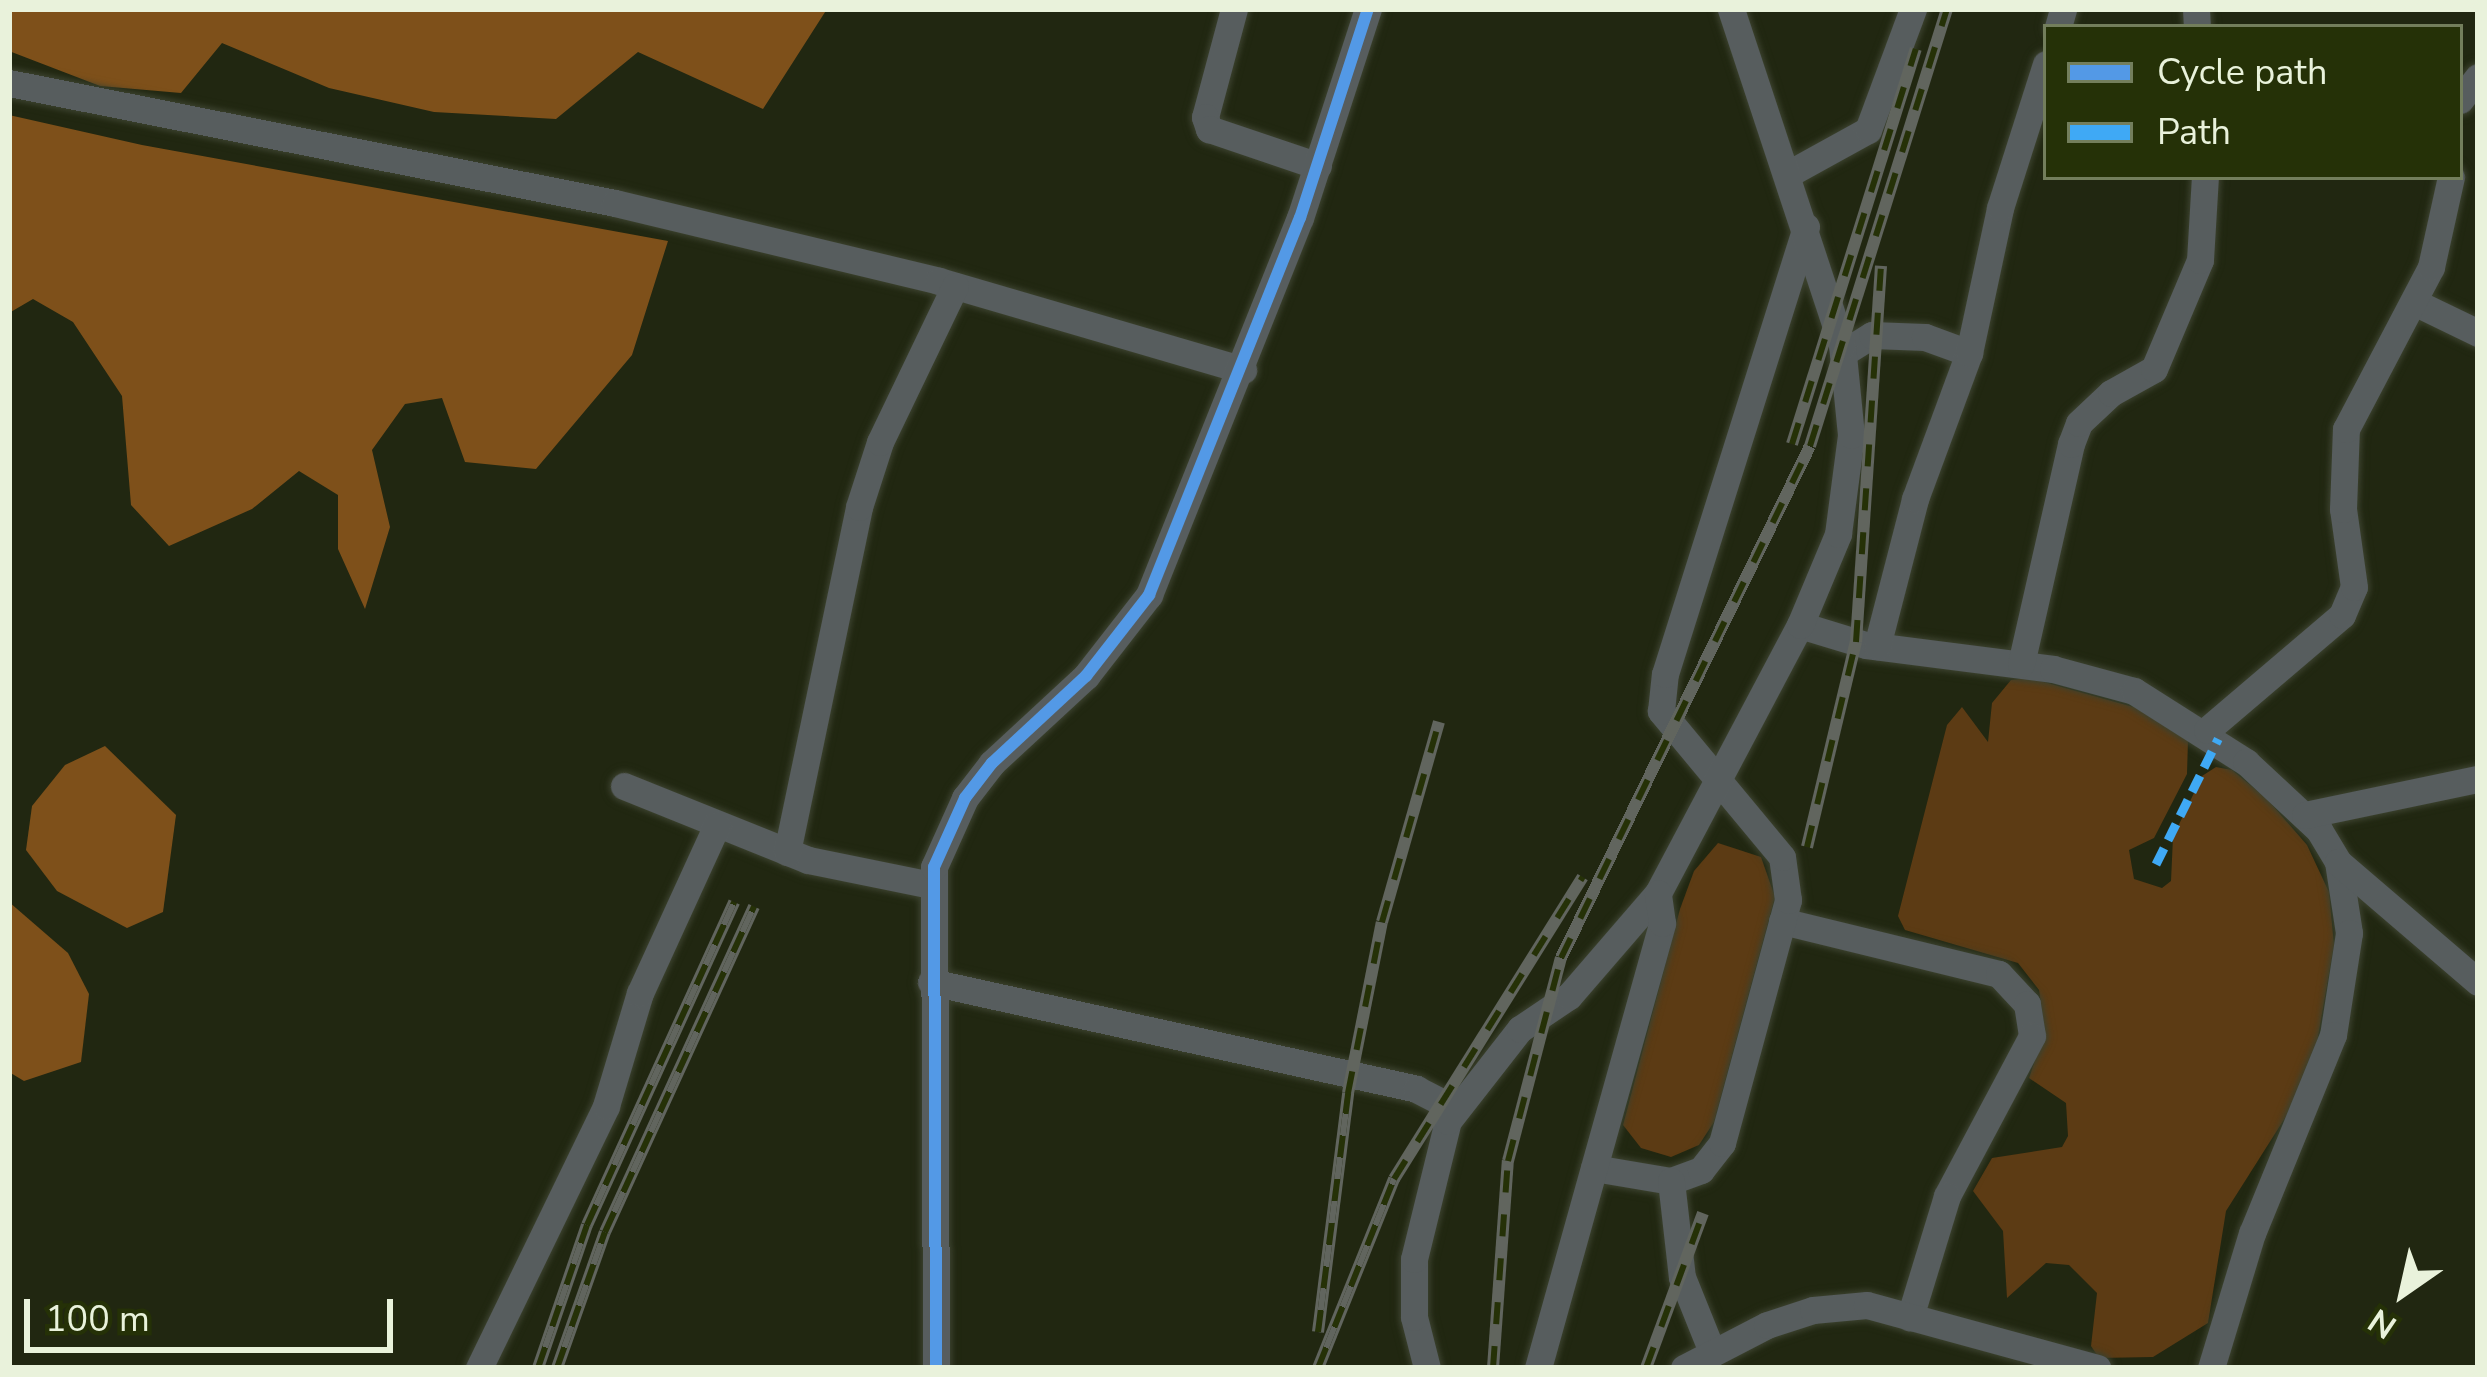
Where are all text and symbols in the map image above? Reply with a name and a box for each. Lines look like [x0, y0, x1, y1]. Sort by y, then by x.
legend [2043, 24, 2463, 180]
text: Cycle path [2157, 48, 2327, 97]
text: Path [2157, 108, 2231, 157]
north arrow [2343, 1233, 2463, 1353]
scale bar [30, 1275, 399, 1349]
text: 100 m [45, 1295, 150, 1344]
text: N [2360, 1298, 2405, 1349]

